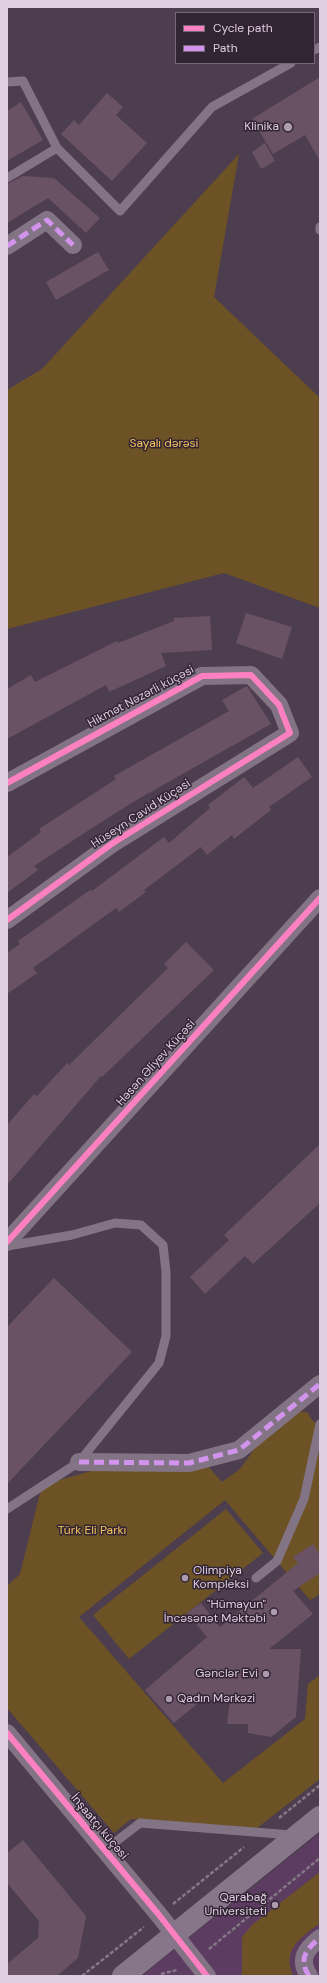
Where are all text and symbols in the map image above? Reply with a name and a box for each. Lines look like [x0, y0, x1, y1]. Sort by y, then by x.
legend [175, 12, 315, 64]
text: Cycle path [213, 20, 273, 36]
text: Path [213, 40, 238, 56]
place label: Klinika [244, 120, 279, 134]
marker: Klinika [282, 121, 294, 133]
park label: Sayalı dərəsi [130, 437, 198, 451]
street label: Hikmət Nəzərli küçəsi [85, 663, 197, 731]
street label: Hüseyn Cavid Küçəsi [89, 777, 193, 851]
street label: Həsən Əliyev Küçəsi [114, 1017, 198, 1109]
park label: Türk Eli Parkı [58, 1524, 126, 1538]
place label: Olimpiya Kompleksi [193, 1564, 249, 1592]
marker: Olimpiya Kompleksi [180, 1573, 190, 1583]
place label: "Hümayun" İncəsənət Məktəbi [164, 1598, 266, 1626]
marker: "Hümayun" İncəsənət Məktəbi [269, 1607, 279, 1617]
place label: Gənclər Evi [195, 1667, 258, 1681]
marker: Gənclər Evi [261, 1669, 271, 1679]
place label: Qadın Mərkəzi [177, 1692, 255, 1706]
marker: Qadın Mərkəzi [164, 1694, 174, 1704]
street label: İnşaatçı küçəsi [67, 1791, 131, 1863]
place label: Qarabağ Universiteti [204, 1891, 267, 1919]
marker: Qarabağ Universiteti [270, 1900, 280, 1910]

